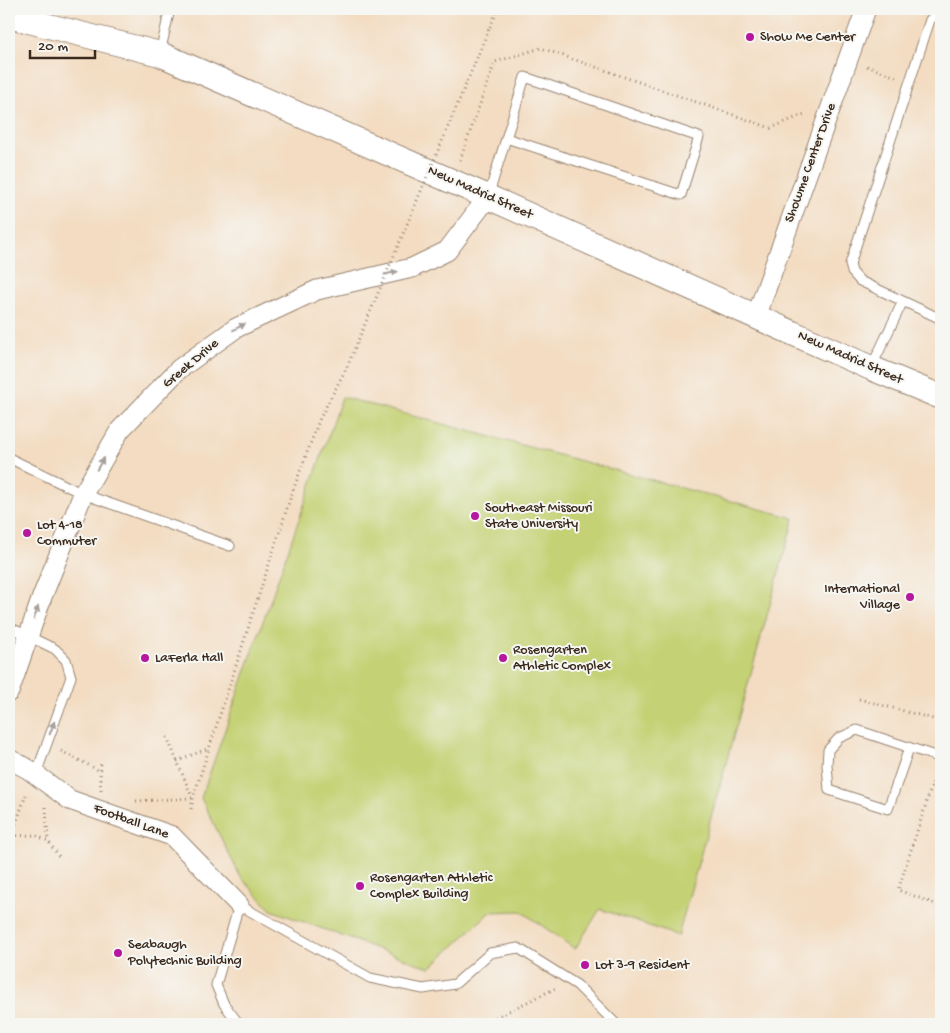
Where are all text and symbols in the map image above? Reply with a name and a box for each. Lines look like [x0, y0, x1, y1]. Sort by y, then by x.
scale bar [30, 28, 95, 60]
place label: Show Me Center [760, 29, 856, 46]
marker: Show Me Center [744, 31, 756, 43]
text: 20 m [38, 38, 68, 56]
street label: Showme Center Drive [781, 100, 841, 225]
street label: New Madrid Street [425, 162, 536, 224]
one-way arrow [384, 269, 399, 277]
one-way arrow [232, 323, 247, 331]
street label: New Madrid Street [795, 327, 906, 389]
street label: Greek Drive [159, 335, 223, 392]
one-way arrow [96, 457, 105, 470]
place label: Southeast Missouri State University [485, 500, 593, 533]
marker: Southeast Missouri State University [469, 510, 481, 522]
place label: Lot 4-18 Commuter [37, 517, 97, 550]
marker: Lot 4-18 Commuter [21, 527, 33, 539]
place label: International Village [824, 581, 901, 614]
marker: International Village [904, 591, 916, 603]
one-way arrow [33, 605, 40, 620]
place label: Rosengarten Athletic Complex [513, 642, 612, 675]
place label: LaFerla Hall [155, 650, 223, 667]
marker: LaFerla Hall [139, 652, 151, 664]
marker: Rosengarten Athletic Complex [497, 652, 509, 664]
one-way arrow [48, 720, 56, 735]
street label: Football Lane [90, 800, 172, 844]
place label: Rosengarten Athletic Complex Building [370, 870, 494, 903]
marker: Rosengarten Athletic Complex Building [354, 880, 366, 892]
place label: Seabaugh Polytechnic Building [127, 937, 242, 970]
marker: Seabaugh Polytechnic Building [112, 947, 124, 959]
place label: Lot 3-9 Resident [595, 957, 690, 974]
marker: Lot 3-9 Resident [579, 959, 591, 971]

